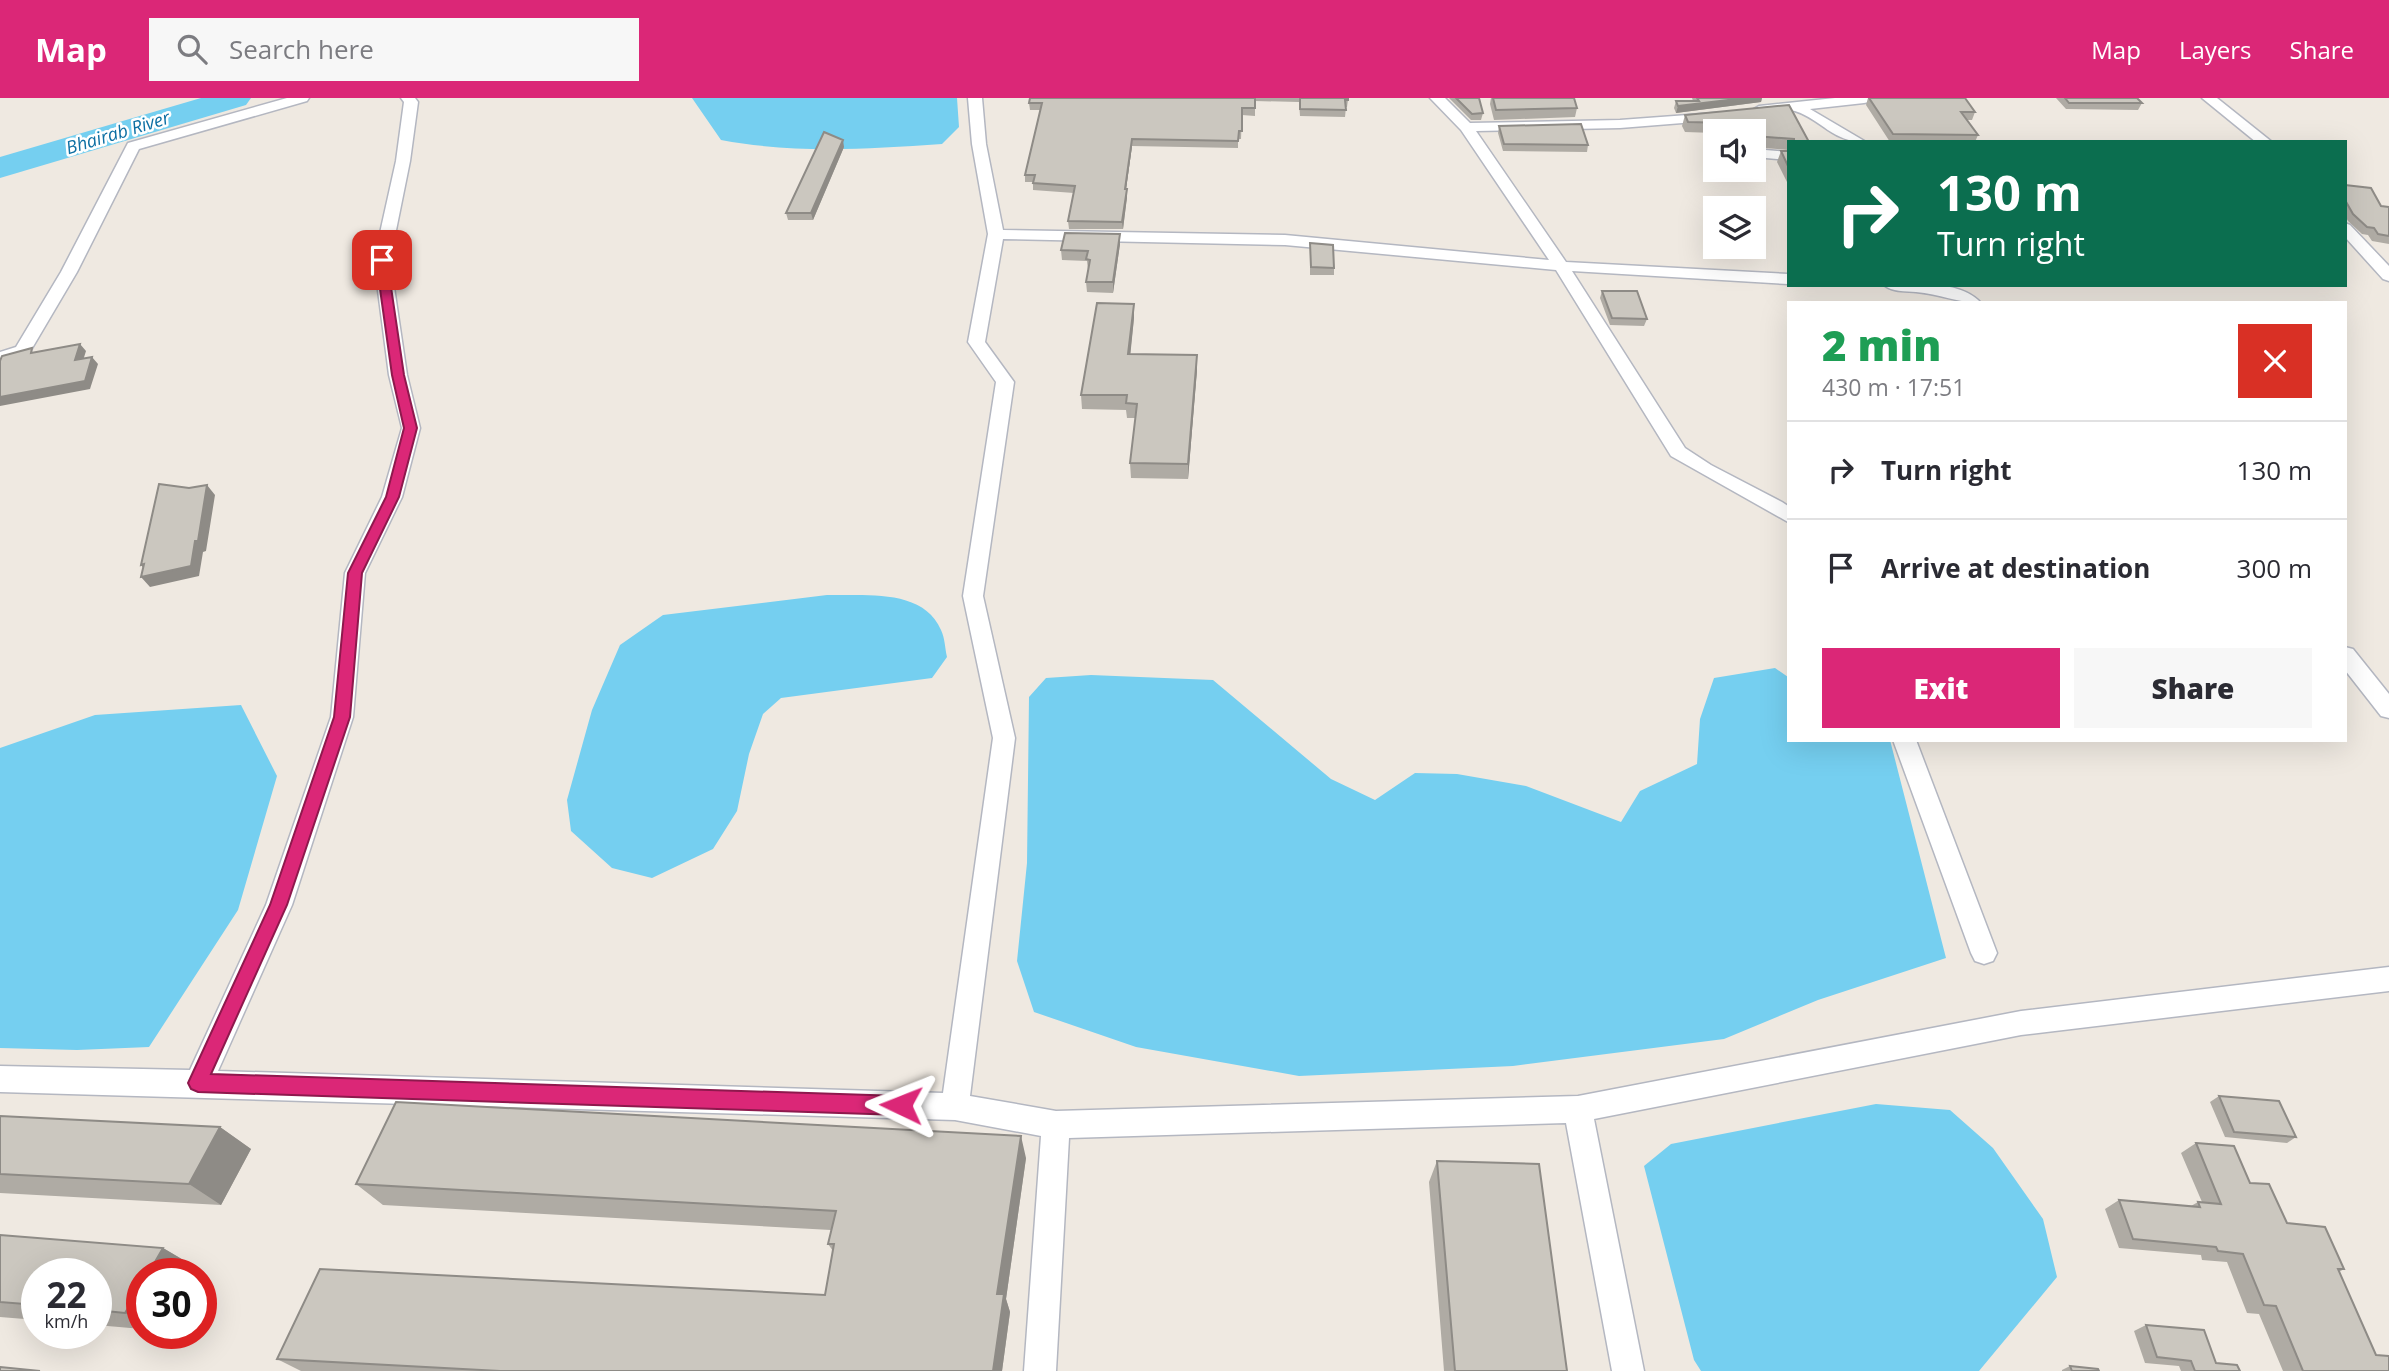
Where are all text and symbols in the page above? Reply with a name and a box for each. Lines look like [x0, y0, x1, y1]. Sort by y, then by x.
search box [149, 18, 639, 81]
text: Map [35, 27, 107, 72]
icon: search [173, 30, 211, 68]
text: Search here [229, 31, 374, 67]
text: Map [2091, 33, 2141, 66]
text: Layers [2179, 33, 2252, 66]
text: Share [2290, 33, 2354, 66]
water label: Bhairab River [63, 105, 173, 159]
map controls [1703, 119, 1766, 259]
button: sound [1703, 119, 1766, 182]
text: 130 m [1937, 159, 2082, 225]
icon: right [1822, 168, 1913, 259]
button: layers [1703, 196, 1766, 259]
text: Turn right [1937, 222, 2085, 265]
pin [352, 230, 412, 290]
icon: arrive [363, 241, 401, 279]
text: 2 min [1822, 316, 1941, 373]
button: close [2238, 324, 2312, 398]
text: 430 m · 17:51 [1822, 371, 1965, 403]
icon: right [1822, 451, 1860, 489]
text: Turn right [1881, 452, 2012, 488]
text: 130 m [2237, 452, 2312, 488]
icon: arrive [1822, 549, 1860, 587]
text: Arrive at destination [1881, 550, 2150, 586]
text: 300 m [2237, 550, 2312, 586]
button: Exit [1822, 648, 2060, 728]
button: Share [2074, 648, 2312, 728]
position arrow [864, 1068, 938, 1142]
speed limit sign: 30 [126, 1258, 217, 1349]
text: 22 [46, 1271, 87, 1318]
text: km/h [45, 1309, 88, 1333]

